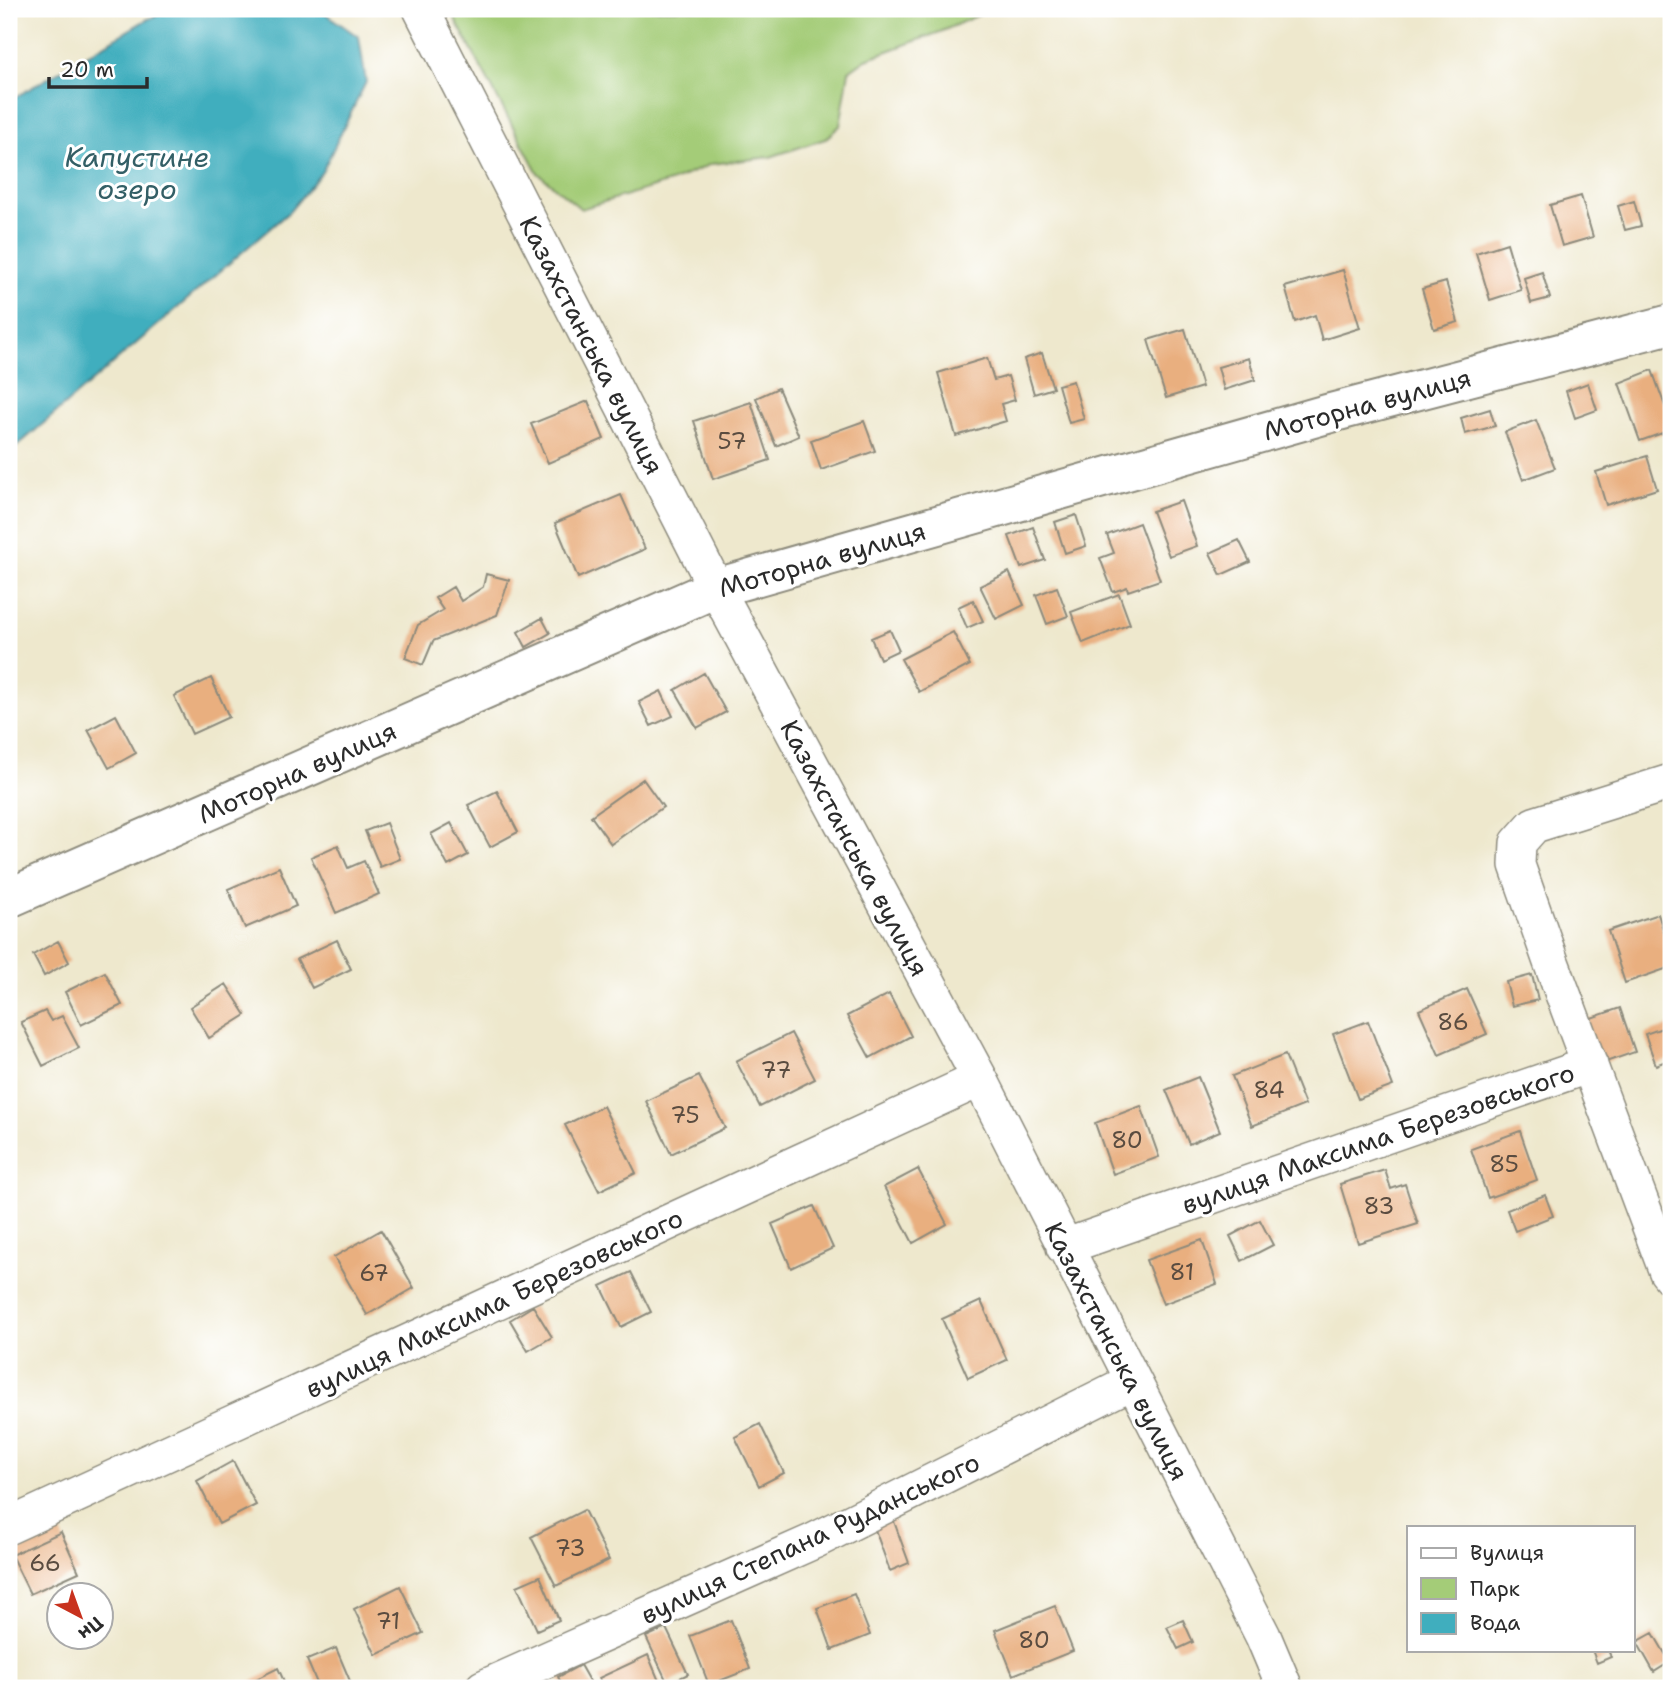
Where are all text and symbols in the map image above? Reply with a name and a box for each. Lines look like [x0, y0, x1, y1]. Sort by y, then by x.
scale bar [49, 46, 147, 90]
text: 20 m [60, 56, 114, 84]
water label: Капустине озеро [65, 138, 209, 208]
street label: Казахстанська вулиця [512, 210, 672, 480]
street label: Моторна вулиця [1259, 359, 1475, 449]
house number: 57 [717, 426, 747, 456]
street label: Моторна вулиця [714, 513, 930, 605]
street label: Моторна вулиця [192, 713, 402, 831]
street label: Казахстанська вулиця [772, 714, 938, 982]
house number: 86 [1437, 1007, 1469, 1037]
street label: вулиця Максима Березовського [1177, 1054, 1579, 1222]
house number: 77 [761, 1055, 791, 1085]
house number: 84 [1253, 1075, 1285, 1105]
house number: 75 [670, 1100, 700, 1130]
house number: 80 [1111, 1125, 1143, 1155]
house number: 85 [1489, 1149, 1519, 1179]
house number: 83 [1364, 1191, 1394, 1221]
street label: вулиця Максима Березовського [299, 1200, 689, 1406]
street label: Казахстанська вулиця [1037, 1216, 1197, 1486]
house number: 81 [1170, 1257, 1194, 1287]
house number: 67 [359, 1258, 389, 1288]
street label: вулиця Степана Руданського [635, 1444, 985, 1632]
legend [1407, 1526, 1634, 1652]
house number: 73 [555, 1533, 585, 1563]
text: Вулиця [1470, 1539, 1544, 1567]
house number: 66 [29, 1548, 61, 1578]
text: Парк [1470, 1575, 1520, 1603]
north arrow [46, 1582, 116, 1652]
house number: 71 [376, 1606, 400, 1636]
text: Вода [1470, 1609, 1520, 1637]
text: Пн [73, 1611, 109, 1646]
house number: 80 [1018, 1625, 1050, 1655]

